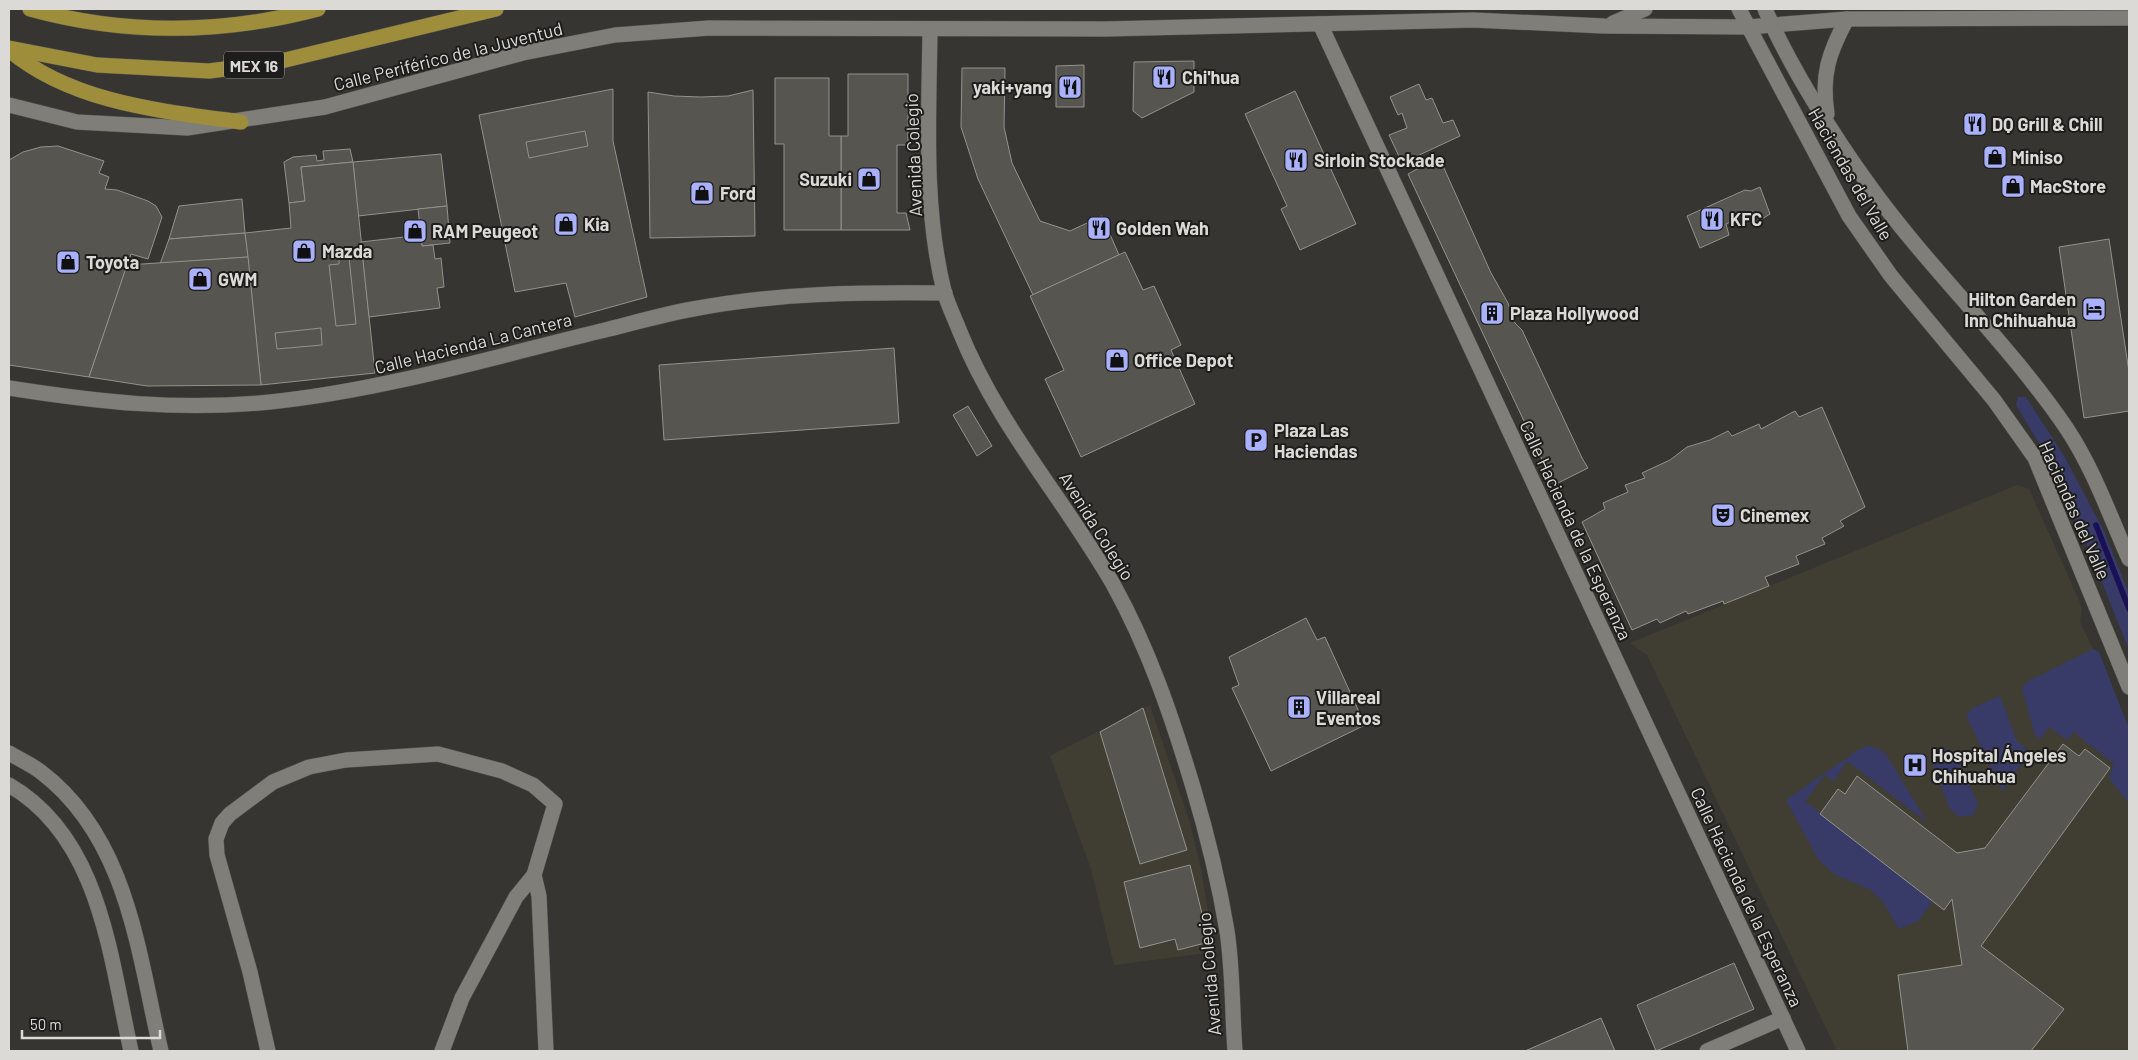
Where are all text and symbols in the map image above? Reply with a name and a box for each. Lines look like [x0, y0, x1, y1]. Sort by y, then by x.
street label: Calle Periférico de la Juventud [331, 17, 565, 95]
road number: MEX 16 [224, 52, 284, 78]
restaurant icon: Chi'hua [1151, 64, 1177, 90]
place label: Chi'hua [1182, 66, 1240, 88]
restaurant icon: yaki+yang [1057, 74, 1083, 100]
place label: yaki+yang [973, 76, 1052, 98]
street label: Avenida Colegio [900, 93, 926, 217]
street label: Haciendas del Valle [1804, 104, 1898, 244]
restaurant icon: DQ Grill & Chill [1962, 111, 1988, 137]
place label: DQ Grill & Chill [1992, 113, 2103, 135]
shop icon: Miniso [1982, 144, 2008, 170]
place label: Miniso [2012, 146, 2063, 168]
restaurant icon: Sirloin Stockade [1283, 147, 1309, 173]
place label: Sirloin Stockade [1314, 149, 1445, 171]
shop icon: Suzuki [856, 166, 882, 192]
place label: Suzuki [799, 168, 852, 190]
shop icon: MacStore [2000, 173, 2026, 199]
place label: MacStore [2030, 175, 2106, 197]
shop icon: Ford [689, 180, 715, 206]
place label: Ford [720, 182, 756, 204]
restaurant icon: KFC [1699, 206, 1725, 232]
place label: KFC [1730, 208, 1762, 230]
shop icon: Kia [553, 211, 579, 237]
place label: Kia [584, 213, 609, 235]
restaurant icon: Golden Wah [1086, 215, 1112, 241]
place label: Golden Wah [1116, 217, 1209, 239]
shop icon: RAM Peugeot [402, 218, 428, 244]
place label: RAM Peugeot [432, 220, 538, 242]
shop icon: Mazda [291, 238, 317, 264]
place label: Mazda [322, 240, 372, 262]
shop icon: Toyota [55, 249, 81, 275]
place label: Toyota [86, 251, 139, 273]
shop icon: GWM [187, 266, 213, 292]
place label: GWM [218, 268, 257, 290]
place label: Hilton Garden Inn Chihuahua [1964, 288, 2076, 331]
hotel icon: Hilton Garden Inn Chihuahua [2081, 296, 2107, 322]
building icon: Plaza Hollywood [1479, 300, 1505, 326]
place label: Plaza Hollywood [1510, 302, 1639, 324]
street label: Calle Hacienda La Cantera [372, 308, 574, 378]
shop icon: Office Depot [1104, 347, 1130, 373]
place label: Office Depot [1134, 349, 1234, 371]
street label: Calle Hacienda de la Esperanza [1515, 417, 1637, 643]
place label: Plaza Las Haciendas [1274, 419, 1357, 462]
parking icon: Plaza Las Haciendas [1243, 427, 1269, 453]
street label: Haciendas del Valle [2035, 437, 2115, 583]
street label: Avenida Colegio [1055, 468, 1139, 584]
theatre icon: Cinemex [1710, 502, 1736, 528]
place label: Cinemex [1740, 504, 1810, 526]
place label: Villareal Eventos [1316, 686, 1381, 729]
building icon: Villareal Eventos [1286, 694, 1312, 720]
place label: Hospital Ángeles Chihuahua [1932, 744, 2066, 787]
hospital icon: Hospital Ángeles Chihuahua [1902, 752, 1928, 778]
street label: Calle Hacienda de la Esperanza [1686, 784, 1808, 1010]
street label: Avenida Colegio [1193, 911, 1225, 1037]
scale bar [22, 1008, 160, 1040]
text: 50 m [30, 1015, 62, 1033]

